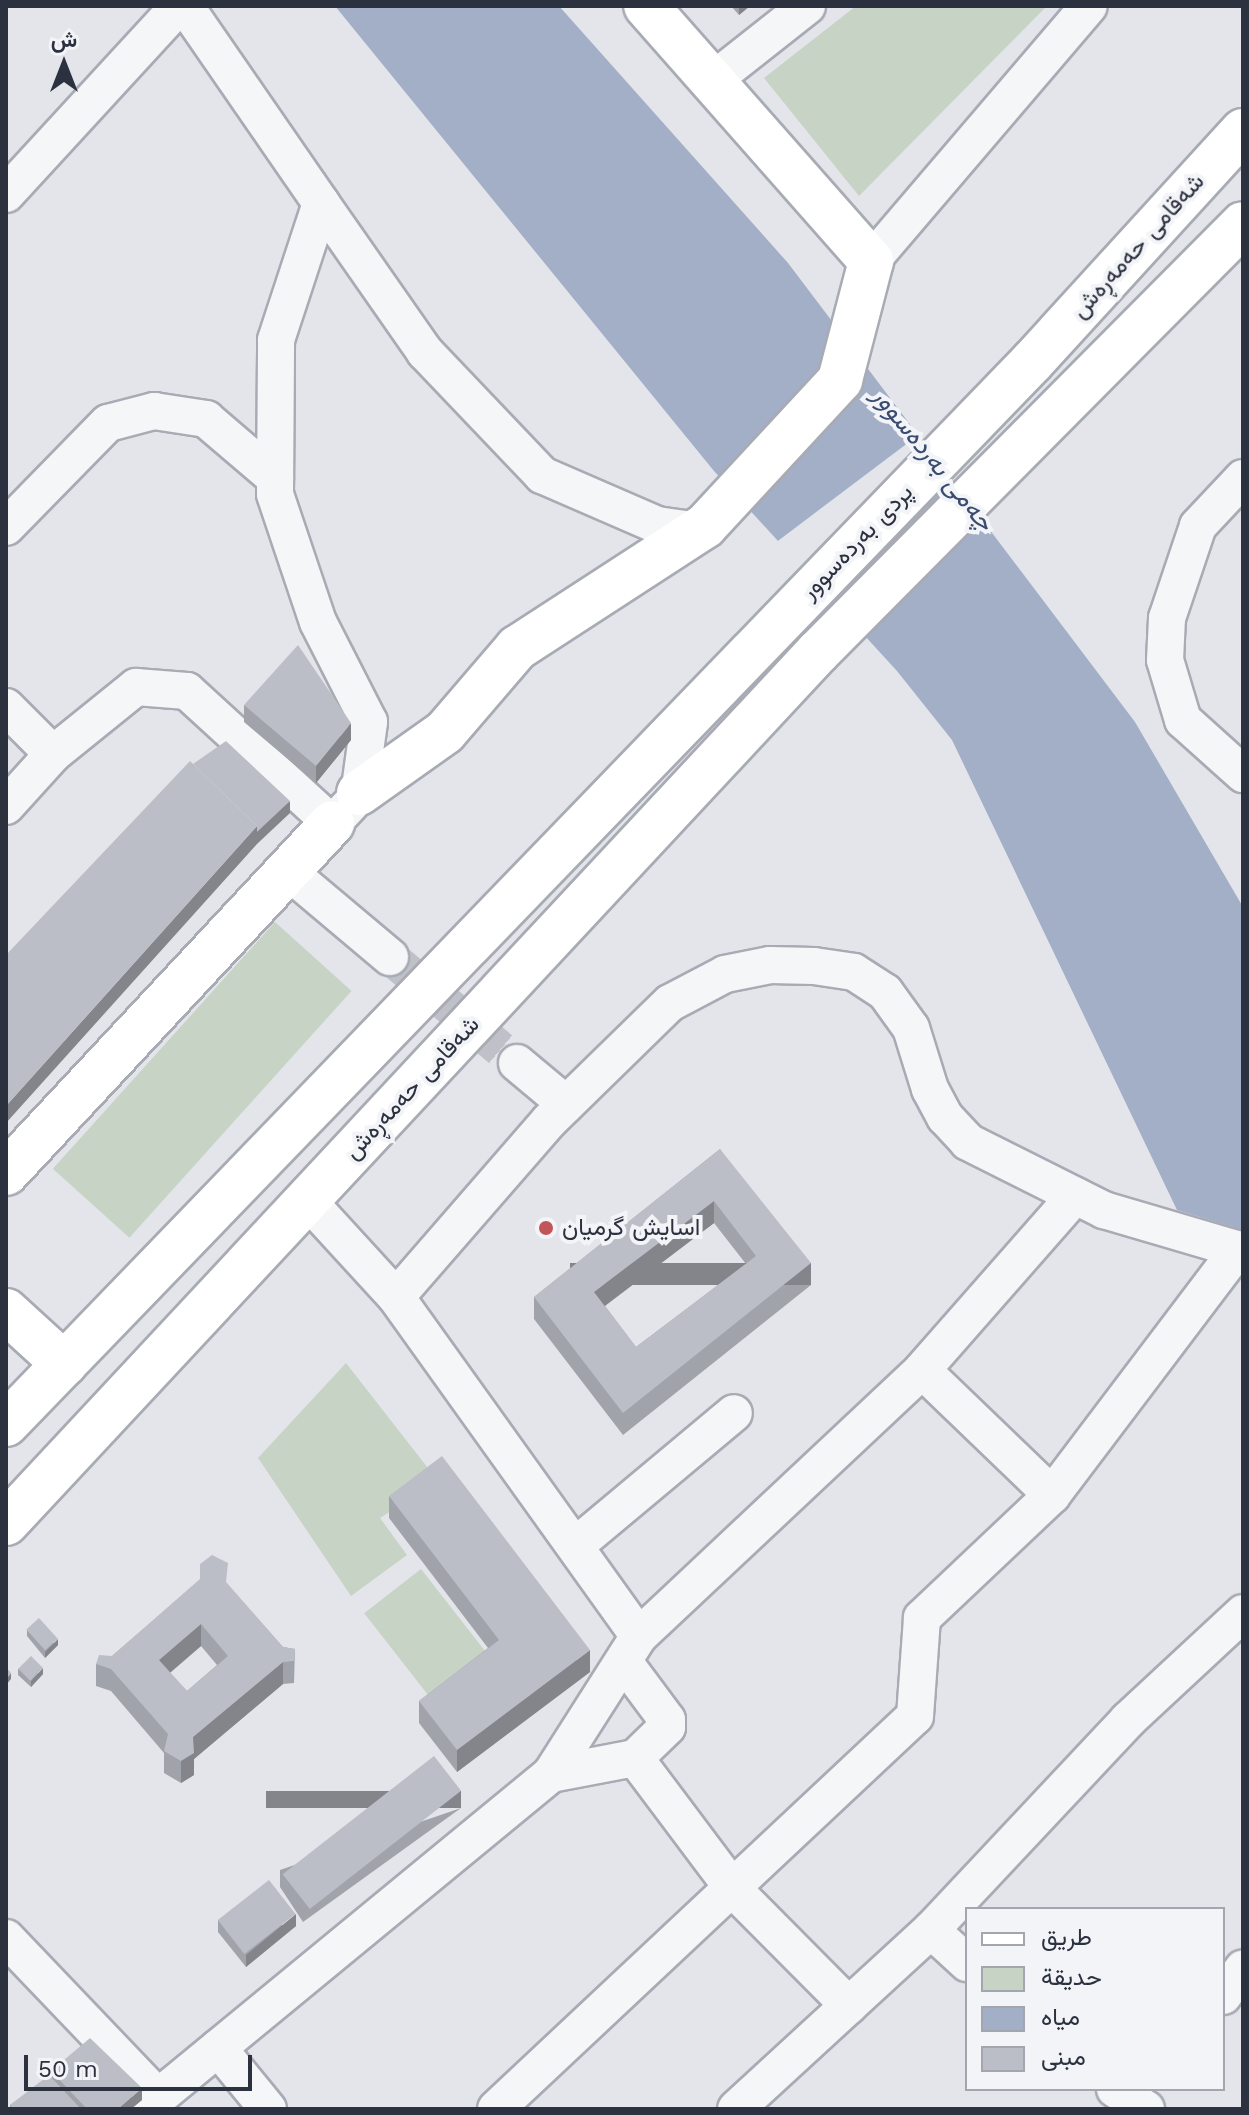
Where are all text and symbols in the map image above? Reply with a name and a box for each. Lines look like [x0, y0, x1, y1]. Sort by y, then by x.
north arrow [24, 24, 104, 104]
text: ش [51, 27, 77, 52]
street label: شەقامی حەمەڕەش [1065, 168, 1211, 324]
water label: چەمی بەردەسوور [866, 381, 1000, 537]
street label: پردی بەردەسوور [795, 478, 919, 606]
street label: شەقامی حەمەڕەش [338, 1010, 486, 1166]
place label: اسايش گرميان [562, 1214, 700, 1242]
marker: اسايش گرميان [537, 1219, 555, 1237]
legend [965, 1907, 1225, 2091]
text: طريق [1041, 1923, 1092, 1951]
text: حديقة [1041, 1963, 1102, 1991]
text: مياه [1041, 2003, 1080, 2031]
scale bar [28, 2039, 256, 2089]
text: مبنى [1041, 2043, 1086, 2071]
text: 50 m [38, 2055, 98, 2083]

